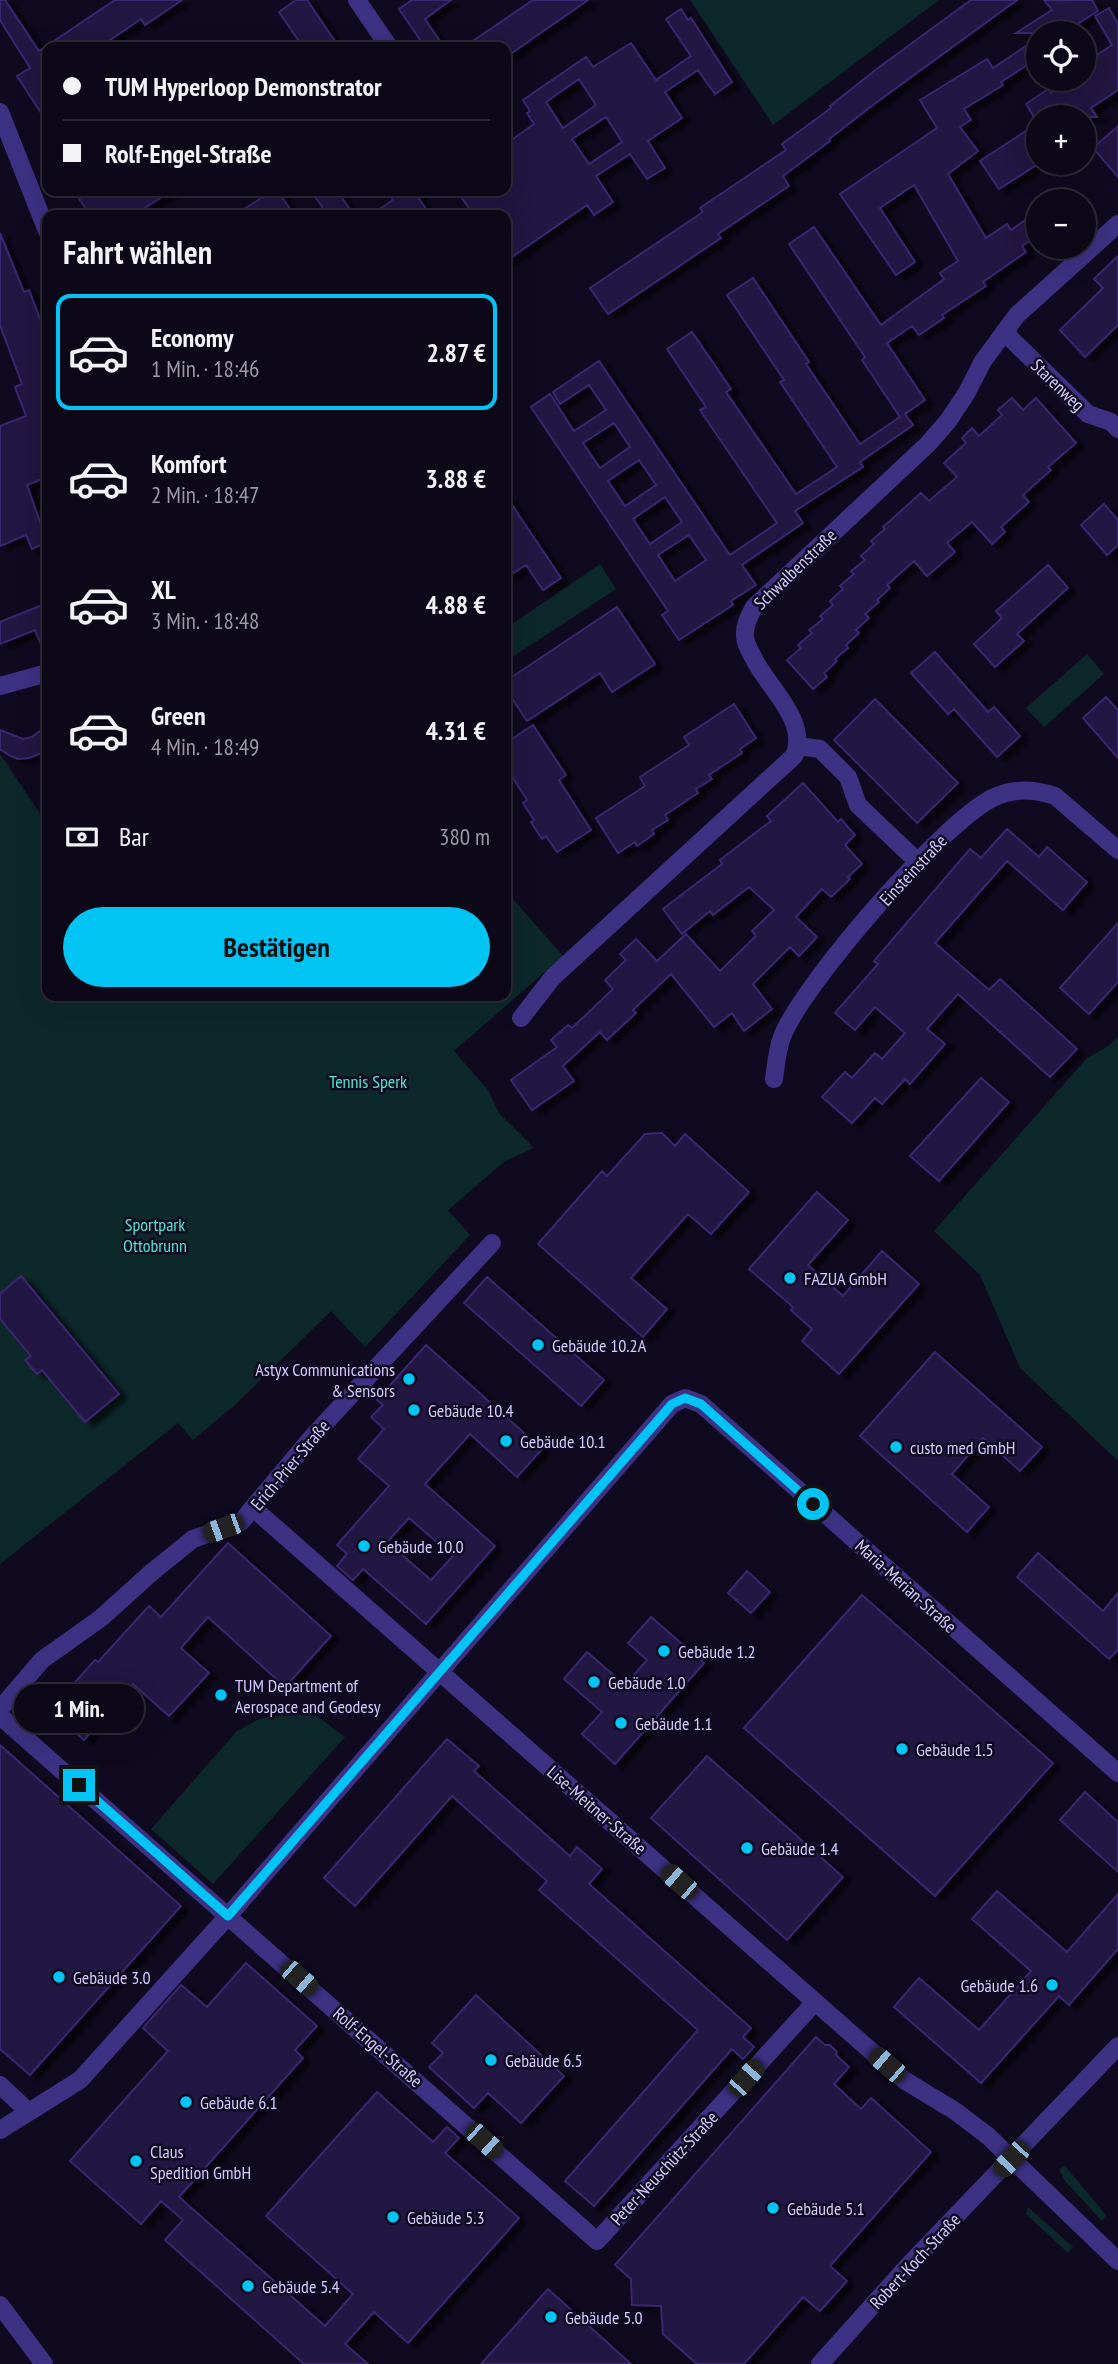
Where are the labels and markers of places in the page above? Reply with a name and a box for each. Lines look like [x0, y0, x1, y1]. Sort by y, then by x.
place label: FAZUA GmbH [804, 1267, 887, 1290]
marker: FAZUA GmbH [782, 1270, 798, 1286]
place label: Gebäude 10.2A [552, 1334, 647, 1357]
marker: Gebäude 10.2A [530, 1337, 546, 1353]
place label: Astyx Communications & Sensors [255, 1358, 395, 1402]
marker: Astyx Communications & Sensors [401, 1371, 417, 1387]
place label: Gebäude 10.4 [428, 1399, 514, 1422]
marker: Gebäude 10.4 [406, 1402, 422, 1418]
place label: Gebäude 10.1 [520, 1430, 606, 1453]
marker: Gebäude 10.1 [498, 1433, 514, 1449]
place label: custo med GmbH [910, 1436, 1016, 1459]
marker: custo med GmbH [888, 1439, 904, 1455]
place label: Gebäude 10.0 [378, 1535, 464, 1558]
marker: Gebäude 10.0 [356, 1538, 372, 1554]
place label: Gebäude 1.2 [678, 1640, 756, 1663]
marker: Gebäude 1.2 [656, 1643, 672, 1659]
place label: Gebäude 1.0 [608, 1671, 686, 1694]
place label: TUM Department of Aerospace and Geodesy [235, 1674, 381, 1718]
marker: Gebäude 1.0 [586, 1674, 602, 1690]
marker: TUM Department of Aerospace and Geodesy [213, 1687, 229, 1703]
place label: Gebäude 1.1 [635, 1712, 713, 1735]
marker: Gebäude 1.1 [613, 1715, 629, 1731]
place label: Gebäude 1.5 [916, 1738, 994, 1761]
marker: Gebäude 1.5 [894, 1741, 910, 1757]
place label: Gebäude 1.4 [761, 1837, 839, 1860]
marker: Gebäude 1.4 [739, 1840, 755, 1856]
place label: Gebäude 3.0 [73, 1966, 151, 1989]
marker: Gebäude 3.0 [51, 1969, 67, 1985]
place label: Gebäude 1.6 [960, 1974, 1038, 1997]
marker: Gebäude 1.6 [1044, 1977, 1060, 1993]
place label: Gebäude 6.5 [505, 2049, 583, 2072]
marker: Gebäude 6.5 [483, 2052, 499, 2068]
place label: Gebäude 6.1 [200, 2091, 278, 2114]
marker: Gebäude 6.1 [178, 2094, 194, 2110]
place label: Claus Spedition GmbH [150, 2140, 251, 2184]
marker: Claus Spedition GmbH [128, 2153, 144, 2169]
place label: Gebäude 5.1 [787, 2197, 865, 2220]
marker: Gebäude 5.1 [765, 2200, 781, 2216]
place label: Gebäude 5.3 [407, 2206, 485, 2229]
marker: Gebäude 5.3 [385, 2209, 401, 2225]
place label: Gebäude 5.4 [262, 2275, 340, 2298]
marker: Gebäude 5.4 [240, 2278, 256, 2294]
place label: Gebäude 5.0 [565, 2306, 643, 2329]
marker: Gebäude 5.0 [543, 2309, 559, 2325]

